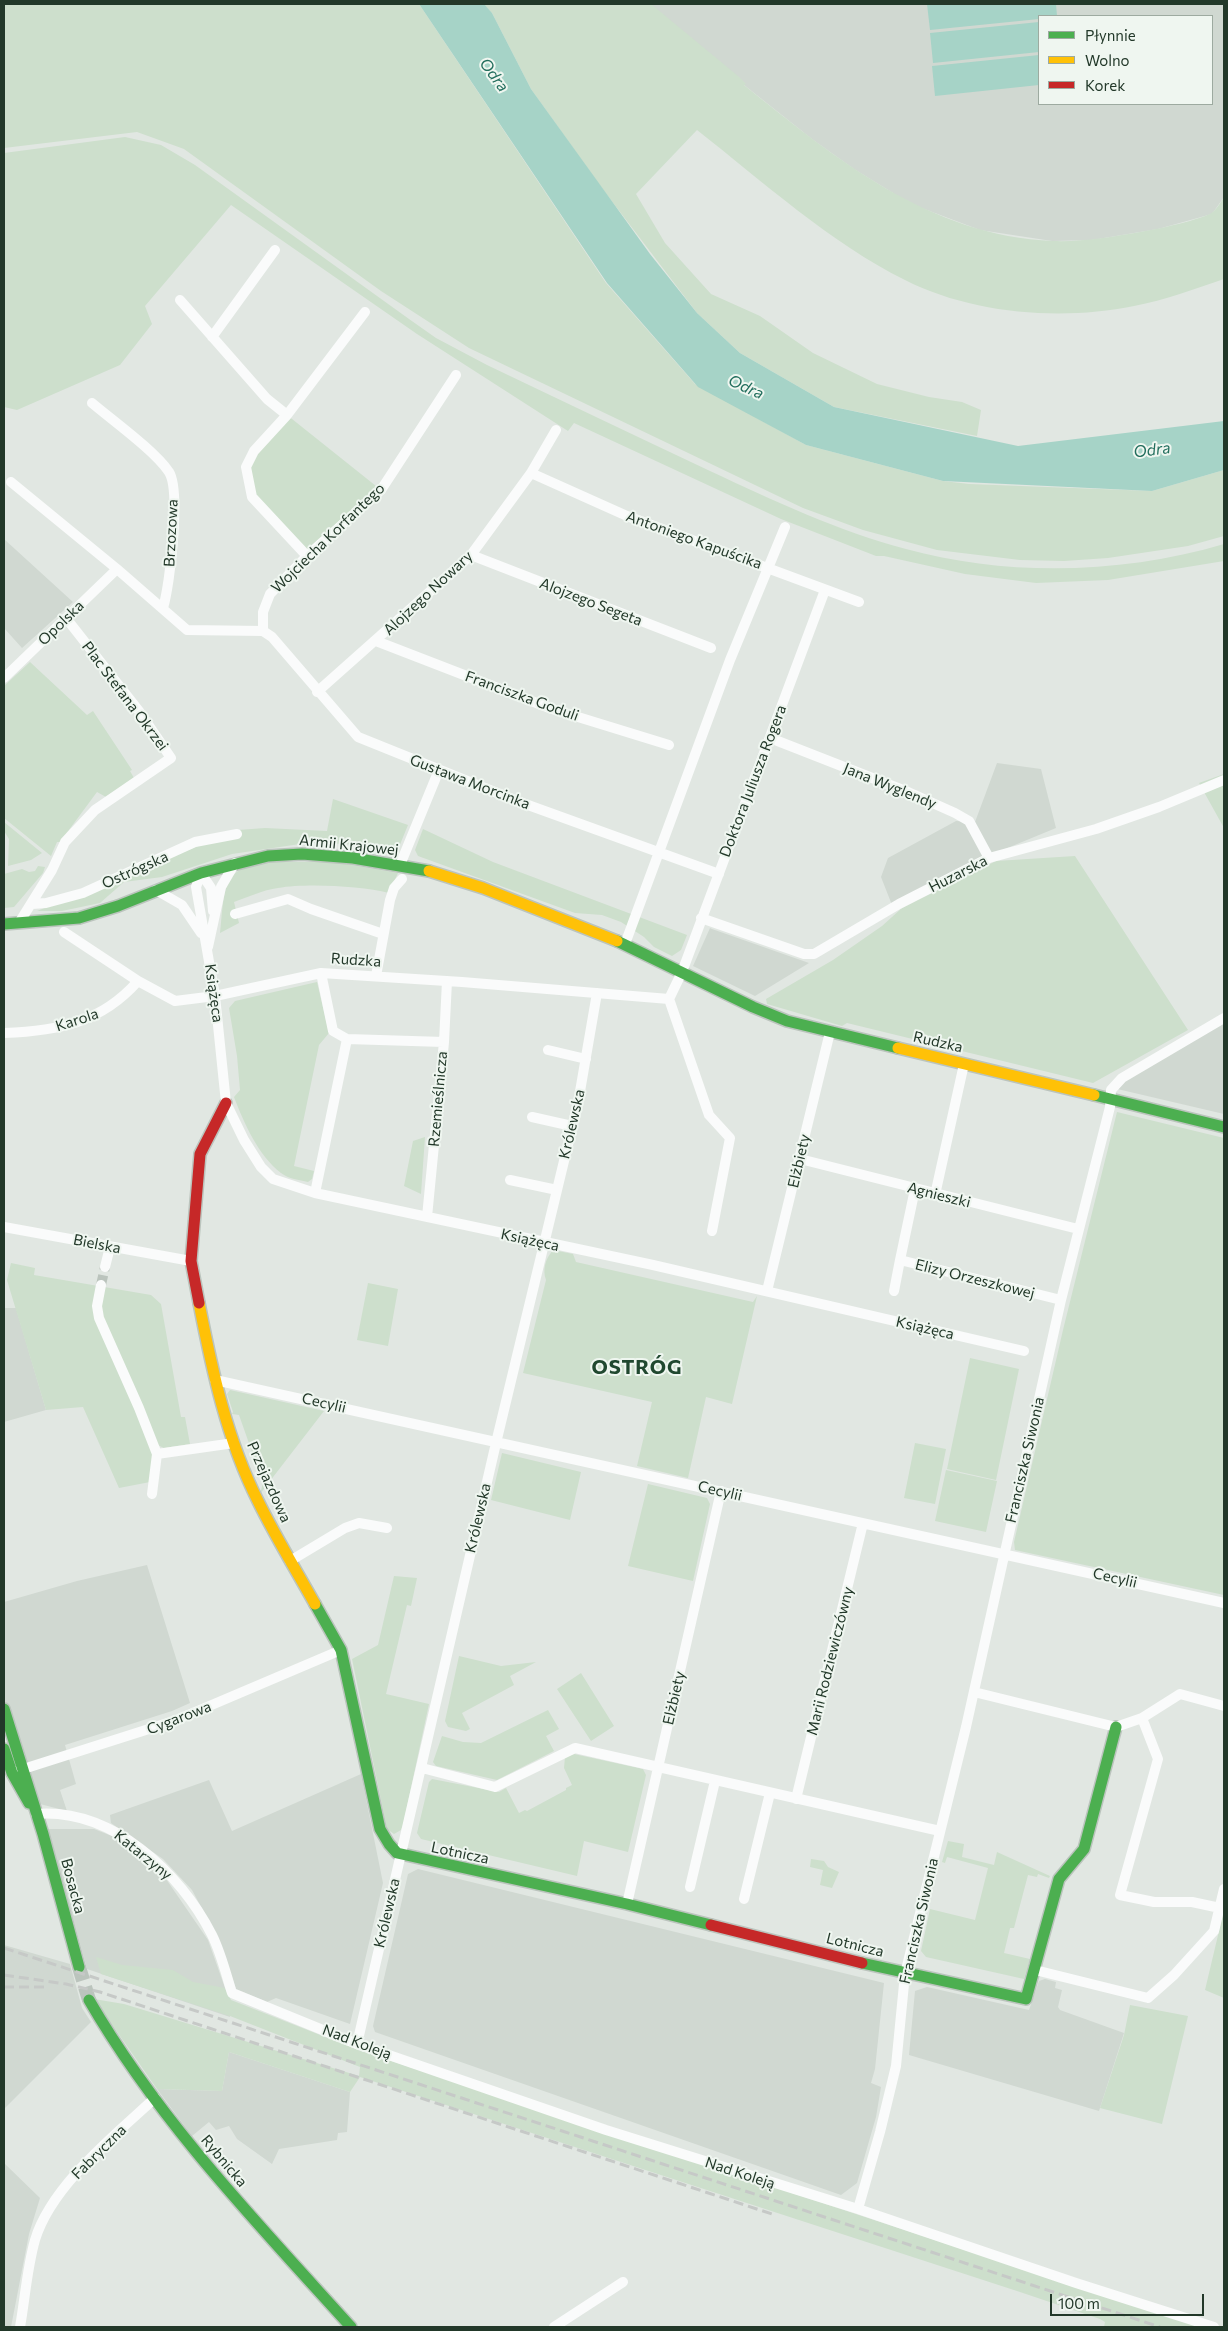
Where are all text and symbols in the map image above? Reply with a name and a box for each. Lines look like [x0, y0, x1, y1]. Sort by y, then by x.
legend [1038, 15, 1213, 105]
text: Płynnie [1085, 26, 1136, 44]
text: Wolno [1085, 51, 1130, 69]
water label: Odra [475, 54, 513, 96]
text: Korek [1085, 76, 1125, 94]
water label: Odra [725, 371, 767, 403]
water label: Odra [1133, 438, 1171, 462]
street label: Wojciecha Korfantego [268, 479, 388, 597]
street label: Brzozowa [160, 499, 182, 567]
street label: Antoniego Kapuścika [624, 507, 764, 573]
street label: Alojzego Nowary [380, 547, 476, 639]
street label: Alojzego Segeta [537, 574, 645, 630]
street label: Opolska [34, 597, 88, 649]
street label: Plac Stefana Okrzei [78, 638, 172, 754]
street label: Franciszka Goduli [463, 667, 581, 725]
street label: Doktora Juliusza Rogera [716, 702, 790, 860]
street label: Gustawa Morcinka [407, 751, 533, 813]
street label: Jana Wyglendy [841, 759, 939, 813]
street label: Armii Krajowej [298, 831, 400, 859]
street label: Ostrógska [99, 847, 171, 893]
street label: Huzarska [926, 852, 990, 896]
street label: Rudzka [330, 949, 382, 971]
street label: Książęca [201, 962, 227, 1024]
street label: Karola [53, 1005, 101, 1035]
street label: Rudzka [911, 1028, 965, 1056]
street label: Rzemieślnicza [425, 1050, 451, 1148]
street label: Królewska [555, 1087, 589, 1161]
street label: Elżbiety [784, 1132, 814, 1190]
street label: Agnieszki [905, 1178, 973, 1212]
street label: Książęca [499, 1225, 561, 1255]
street label: Bielska [72, 1231, 122, 1257]
street label: Elizy Orzeszkowej [913, 1255, 1037, 1303]
street label: Książęca [894, 1313, 956, 1343]
district label: OSTRÓG [591, 1355, 683, 1379]
street label: Cecylii [300, 1389, 348, 1417]
street label: Franciszka Siwonia [1002, 1395, 1048, 1525]
street label: Przejazdowa [243, 1439, 295, 1525]
street label: Cecylii [696, 1477, 744, 1505]
street label: Królewska [461, 1481, 495, 1555]
street label: Cecylii [1091, 1564, 1139, 1592]
street label: Marii Rodziewiczówny [803, 1585, 857, 1737]
street label: Elżbiety [659, 1669, 689, 1727]
street label: Cygarowa [144, 1697, 214, 1739]
street label: Katarzyny [110, 1826, 176, 1884]
street label: Lotnicza [429, 1838, 491, 1868]
street label: Bosacka [57, 1856, 89, 1916]
street label: Franciszka Siwonia [896, 1856, 942, 1986]
street label: Królewska [370, 1876, 404, 1950]
street label: Lotnicza [824, 1929, 886, 1961]
street label: Nad Koleją [320, 2021, 394, 2063]
street label: Fabryczna [68, 2121, 130, 2183]
street label: Rybnicka [197, 2131, 251, 2191]
street label: Nad Koleją [703, 2153, 777, 2193]
scale bar [1053, 2284, 1207, 2316]
text: 100 m [1058, 2294, 1100, 2312]

